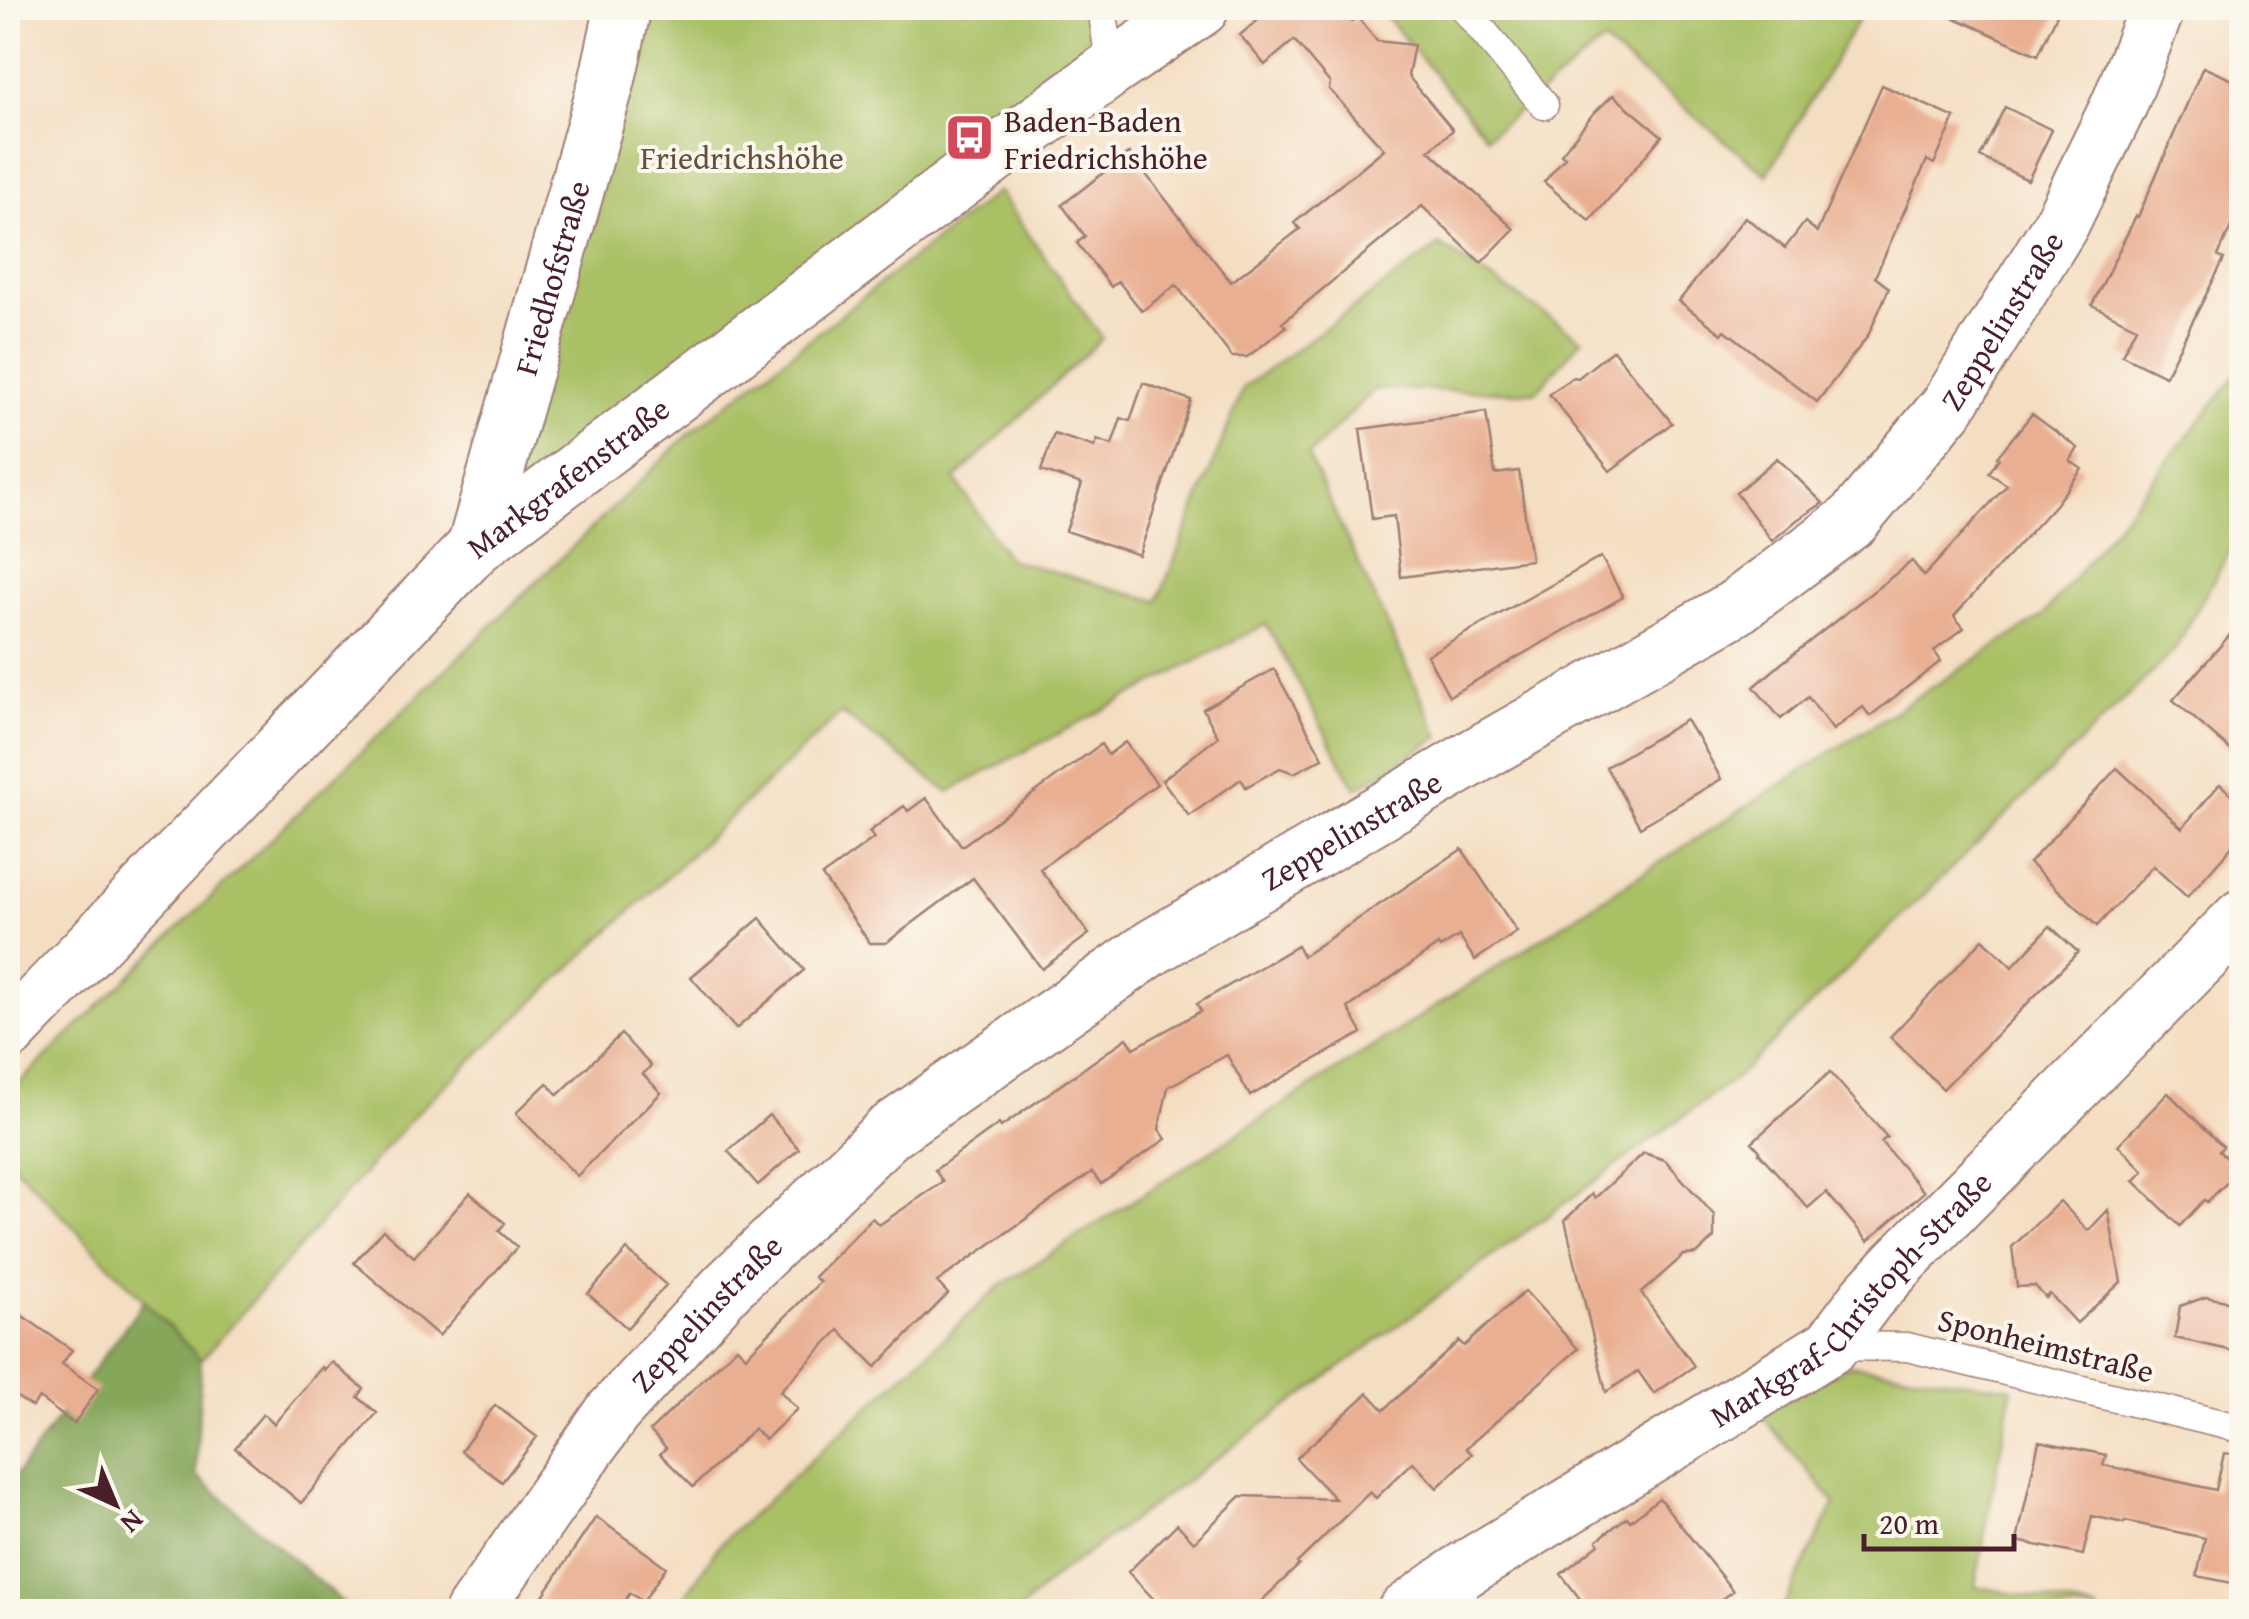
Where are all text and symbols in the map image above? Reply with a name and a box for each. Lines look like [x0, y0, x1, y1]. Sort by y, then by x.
place label: Baden-Baden Friedrichshöhe [1004, 97, 1208, 181]
bus stop icon: Baden-Baden Friedrichshöhe [943, 112, 995, 164]
park label: Friedrichshöhe [640, 134, 844, 181]
street label: Friedhofstraße [501, 175, 601, 380]
street label: Zeppelinstraße [1928, 221, 2075, 419]
street label: Markgrafenstraße [456, 385, 679, 569]
street label: Zeppelinstraße [1252, 758, 1450, 902]
street label: Markgraf-Christoph-Straße [1700, 1159, 2002, 1438]
street label: Zeppelinstraße [619, 1223, 793, 1403]
street label: Sponheimstraße [1933, 1295, 2159, 1395]
north arrow [65, 1454, 165, 1554]
scale bar [1864, 1489, 2014, 1551]
text: N [112, 1501, 154, 1544]
text: 20 m [1879, 1501, 1939, 1545]

